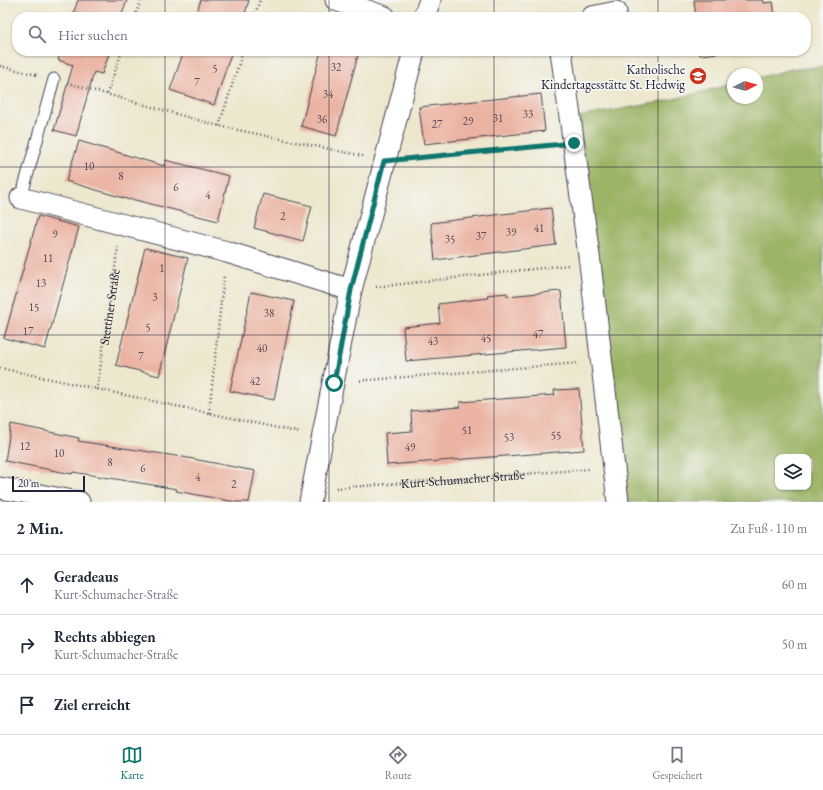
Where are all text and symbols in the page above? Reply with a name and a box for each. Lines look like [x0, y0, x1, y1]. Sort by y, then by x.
search box [12, 12, 811, 56]
icon: search [26, 23, 48, 45]
text: Hier suchen [58, 25, 128, 44]
house number: 32 [331, 60, 342, 74]
house number: 5 [212, 61, 218, 75]
place label: Katholische Kindertagesstätte St. Hedwig [541, 61, 685, 93]
school or university icon: Katholische Kindertagesstätte St. Hedwig [688, 66, 708, 86]
north arrow [727, 68, 763, 104]
house number: 7 [194, 75, 200, 89]
house number: 34 [323, 87, 334, 101]
house number: 33 [523, 107, 533, 121]
house number: 31 [493, 111, 503, 125]
house number: 36 [317, 112, 328, 126]
house number: 29 [463, 114, 474, 128]
house number: 27 [432, 117, 443, 131]
route end [565, 134, 583, 152]
house number: 10 [84, 159, 94, 173]
house number: 8 [118, 169, 124, 183]
house number: 6 [173, 180, 179, 194]
house number: 4 [205, 188, 211, 202]
house number: 2 [280, 209, 286, 223]
house number: 41 [534, 221, 544, 235]
house number: 39 [506, 225, 517, 239]
house number: 9 [52, 227, 58, 241]
house number: 37 [476, 229, 487, 243]
house number: 35 [445, 232, 455, 246]
house number: 11 [43, 251, 53, 265]
house number: 1 [159, 261, 165, 275]
street label: Stettiner Straße [96, 268, 124, 346]
house number: 13 [36, 276, 46, 290]
house number: 3 [152, 290, 158, 304]
house number: 15 [29, 300, 39, 314]
house number: 38 [264, 306, 274, 320]
house number: 5 [145, 320, 151, 334]
house number: 17 [23, 324, 34, 338]
house number: 47 [533, 327, 544, 341]
house number: 45 [481, 331, 491, 345]
house number: 43 [428, 334, 438, 348]
house number: 40 [257, 341, 267, 355]
house number: 7 [138, 349, 144, 363]
house number: 42 [250, 374, 261, 388]
route start [325, 374, 343, 392]
house number: 51 [462, 423, 472, 437]
house number: 55 [551, 428, 561, 442]
house number: 53 [504, 430, 514, 444]
house number: 12 [20, 439, 31, 453]
house number: 49 [405, 440, 416, 454]
house number: 10 [54, 446, 64, 460]
map controls [775, 454, 811, 490]
button: layers [775, 454, 811, 490]
house number: 8 [107, 455, 113, 469]
house number: 6 [140, 461, 146, 475]
street label: Kurt-Schumacher-Straße [400, 466, 525, 492]
house number: 4 [195, 470, 201, 484]
scale bar [12, 474, 85, 493]
text: 20 m [18, 476, 39, 490]
house number: 2 [231, 477, 237, 491]
text: 2 Min. [16, 517, 63, 539]
text: Zu Fuß · 110 m [730, 520, 807, 537]
text: Geradeaus [54, 567, 118, 586]
icon: ahead [16, 574, 38, 596]
text: 60 m [782, 576, 807, 593]
text: Kurt-Schumacher-Straße [54, 586, 178, 603]
text: Rechts abbiegen [54, 627, 156, 646]
icon: right [16, 634, 38, 656]
text: 50 m [782, 636, 807, 653]
text: Kurt-Schumacher-Straße [54, 646, 178, 663]
icon: arrive [16, 694, 38, 716]
text: Ziel erreicht [54, 695, 130, 714]
tab: Karte [120, 744, 144, 782]
tab: Route [385, 744, 412, 782]
tab: Gespeichert [652, 744, 703, 782]

